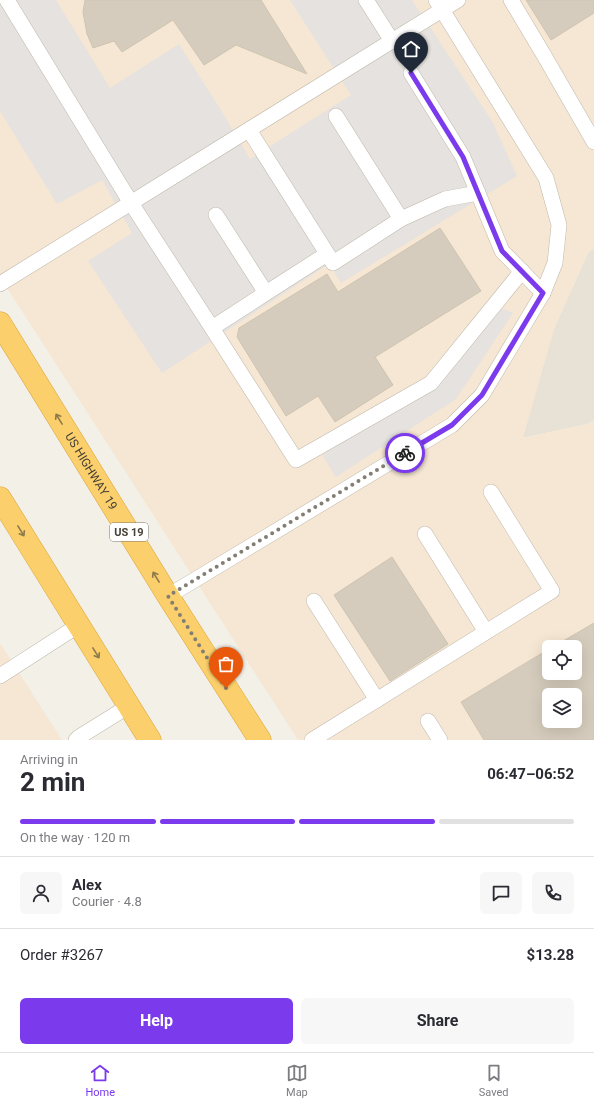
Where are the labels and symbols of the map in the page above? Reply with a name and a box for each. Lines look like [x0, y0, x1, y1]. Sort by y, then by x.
pin [394, 32, 428, 73]
one-way arrow [55, 414, 63, 425]
street label: US HIGHWAY 19 [62, 430, 120, 512]
courier [385, 433, 425, 473]
road number: US 19 [110, 523, 148, 541]
one-way arrow [17, 525, 25, 537]
one-way arrow [152, 571, 160, 583]
one-way arrow [93, 647, 101, 659]
pin [209, 647, 243, 688]

